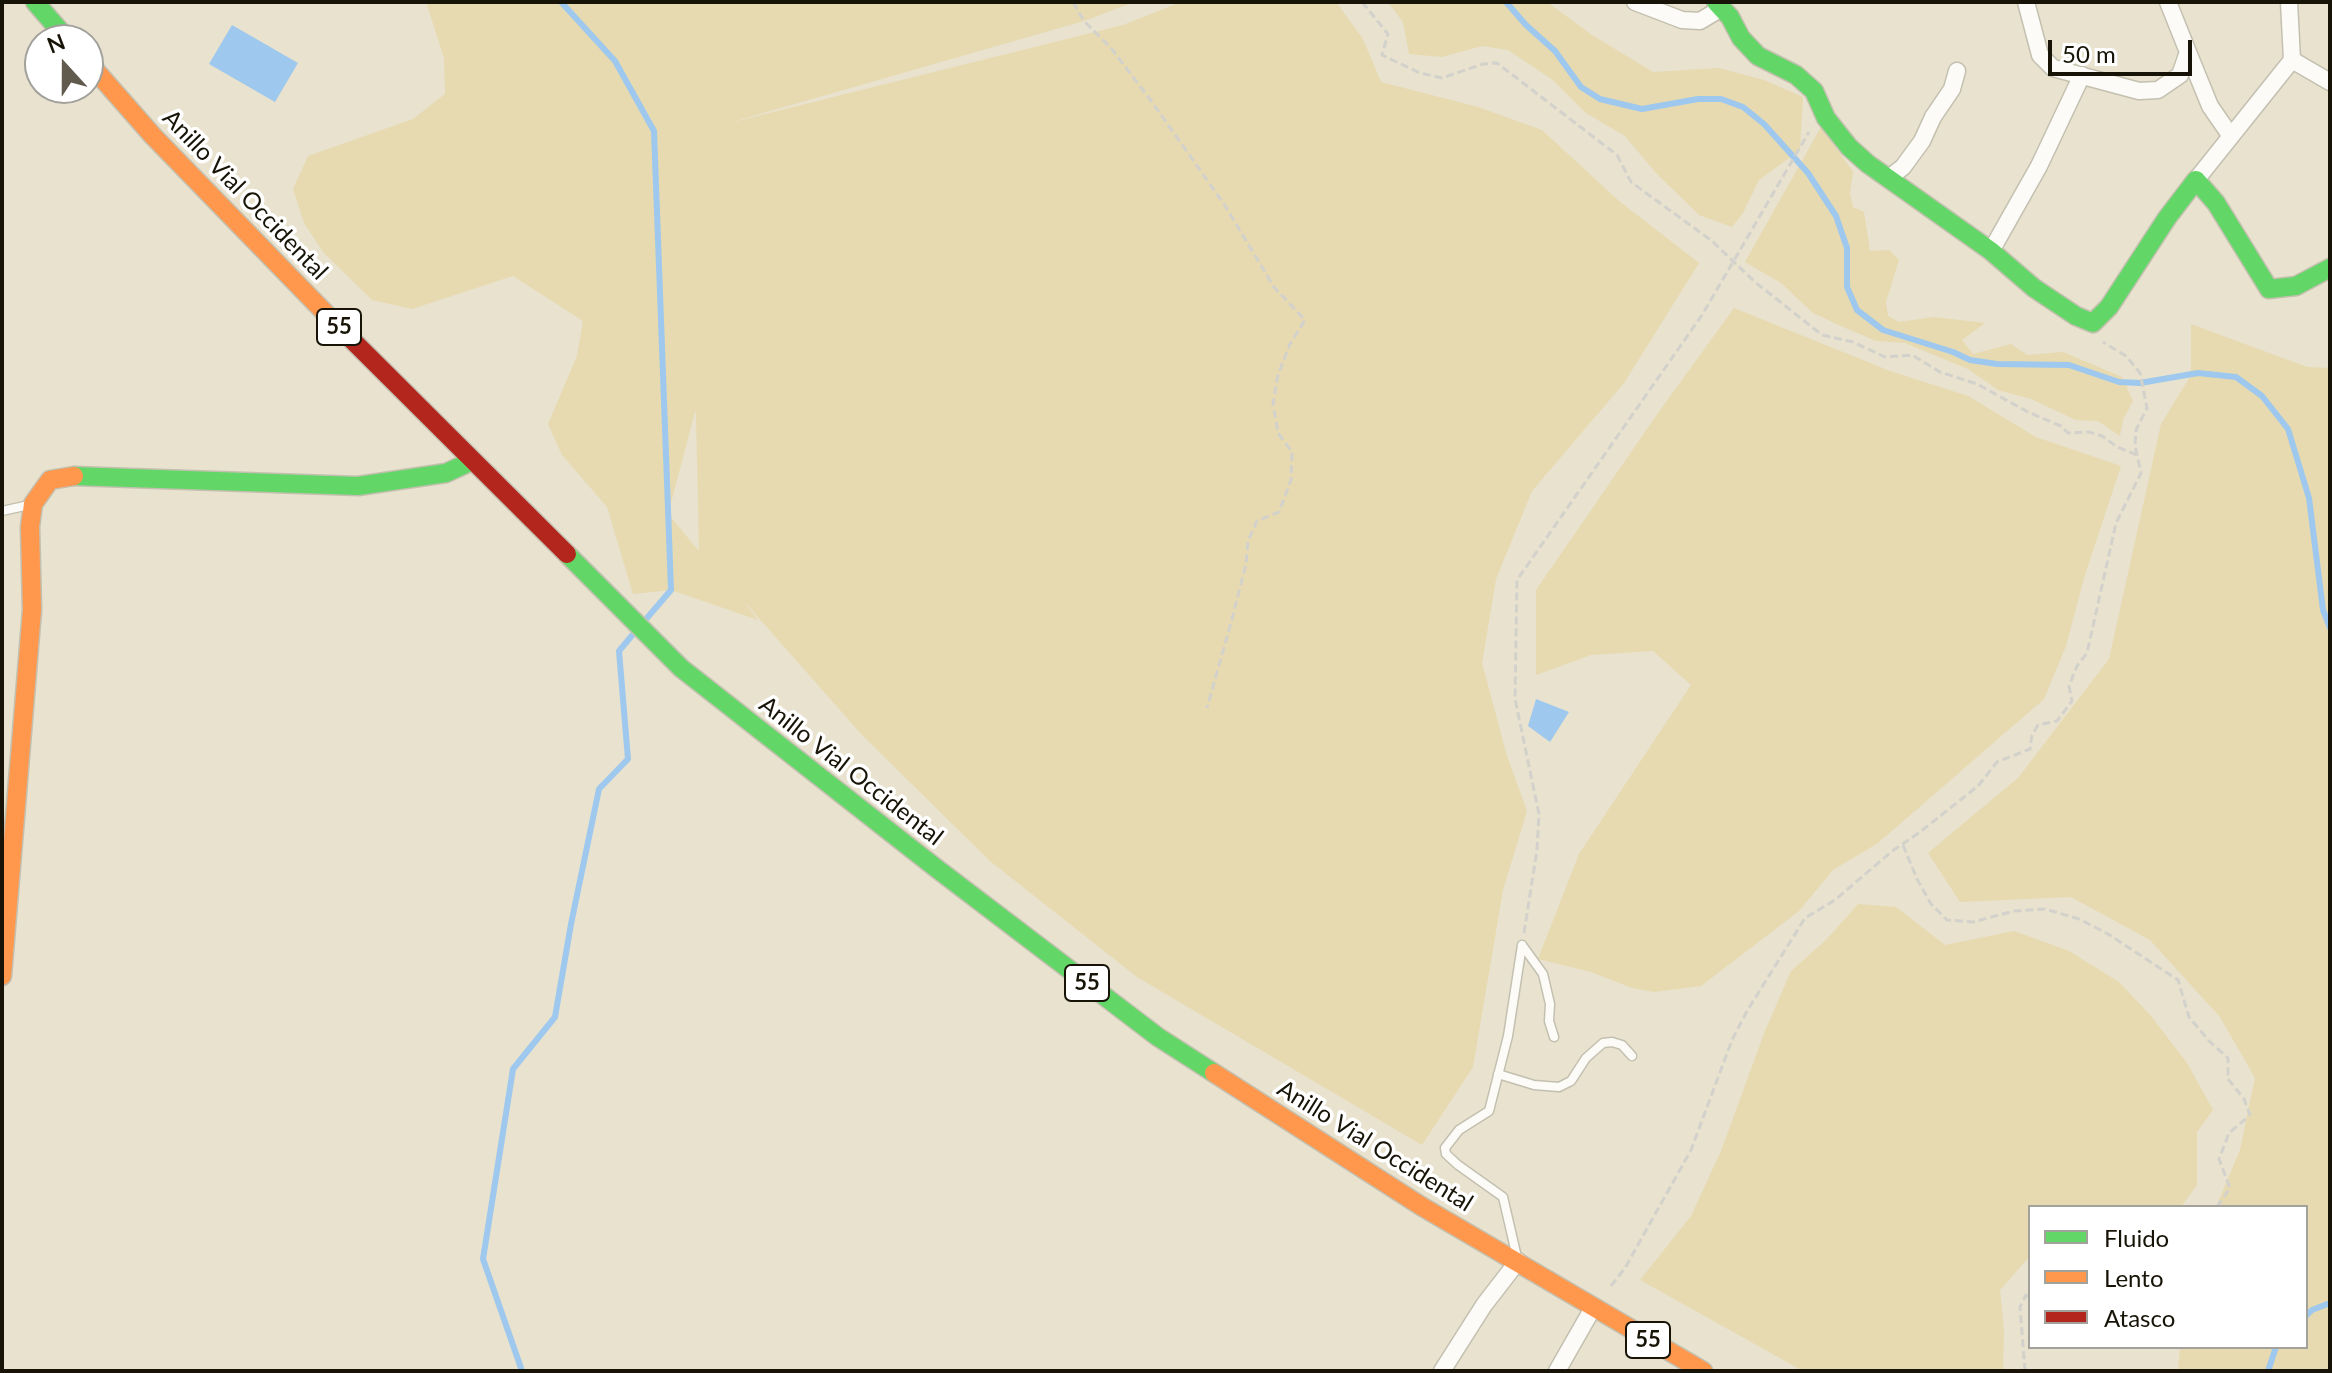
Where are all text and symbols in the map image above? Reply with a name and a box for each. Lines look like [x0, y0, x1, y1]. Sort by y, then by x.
north arrow [24, 24, 104, 104]
scale bar [2052, 24, 2196, 74]
text: N [43, 27, 69, 59]
text: 50 m [2062, 39, 2116, 68]
street label: Anillo Vial Occidental [156, 104, 334, 286]
road number: 55 [317, 309, 361, 345]
street label: Anillo Vial Occidental [753, 690, 949, 852]
road number: 55 [1065, 965, 1109, 1001]
street label: Anillo Vial Occidental [1272, 1074, 1478, 1218]
legend [2028, 1205, 2308, 1349]
text: Fluido [2104, 1223, 2169, 1252]
text: Lento [2104, 1263, 2164, 1292]
text: Atasco [2104, 1303, 2175, 1332]
road number: 55 [1626, 1322, 1670, 1358]

